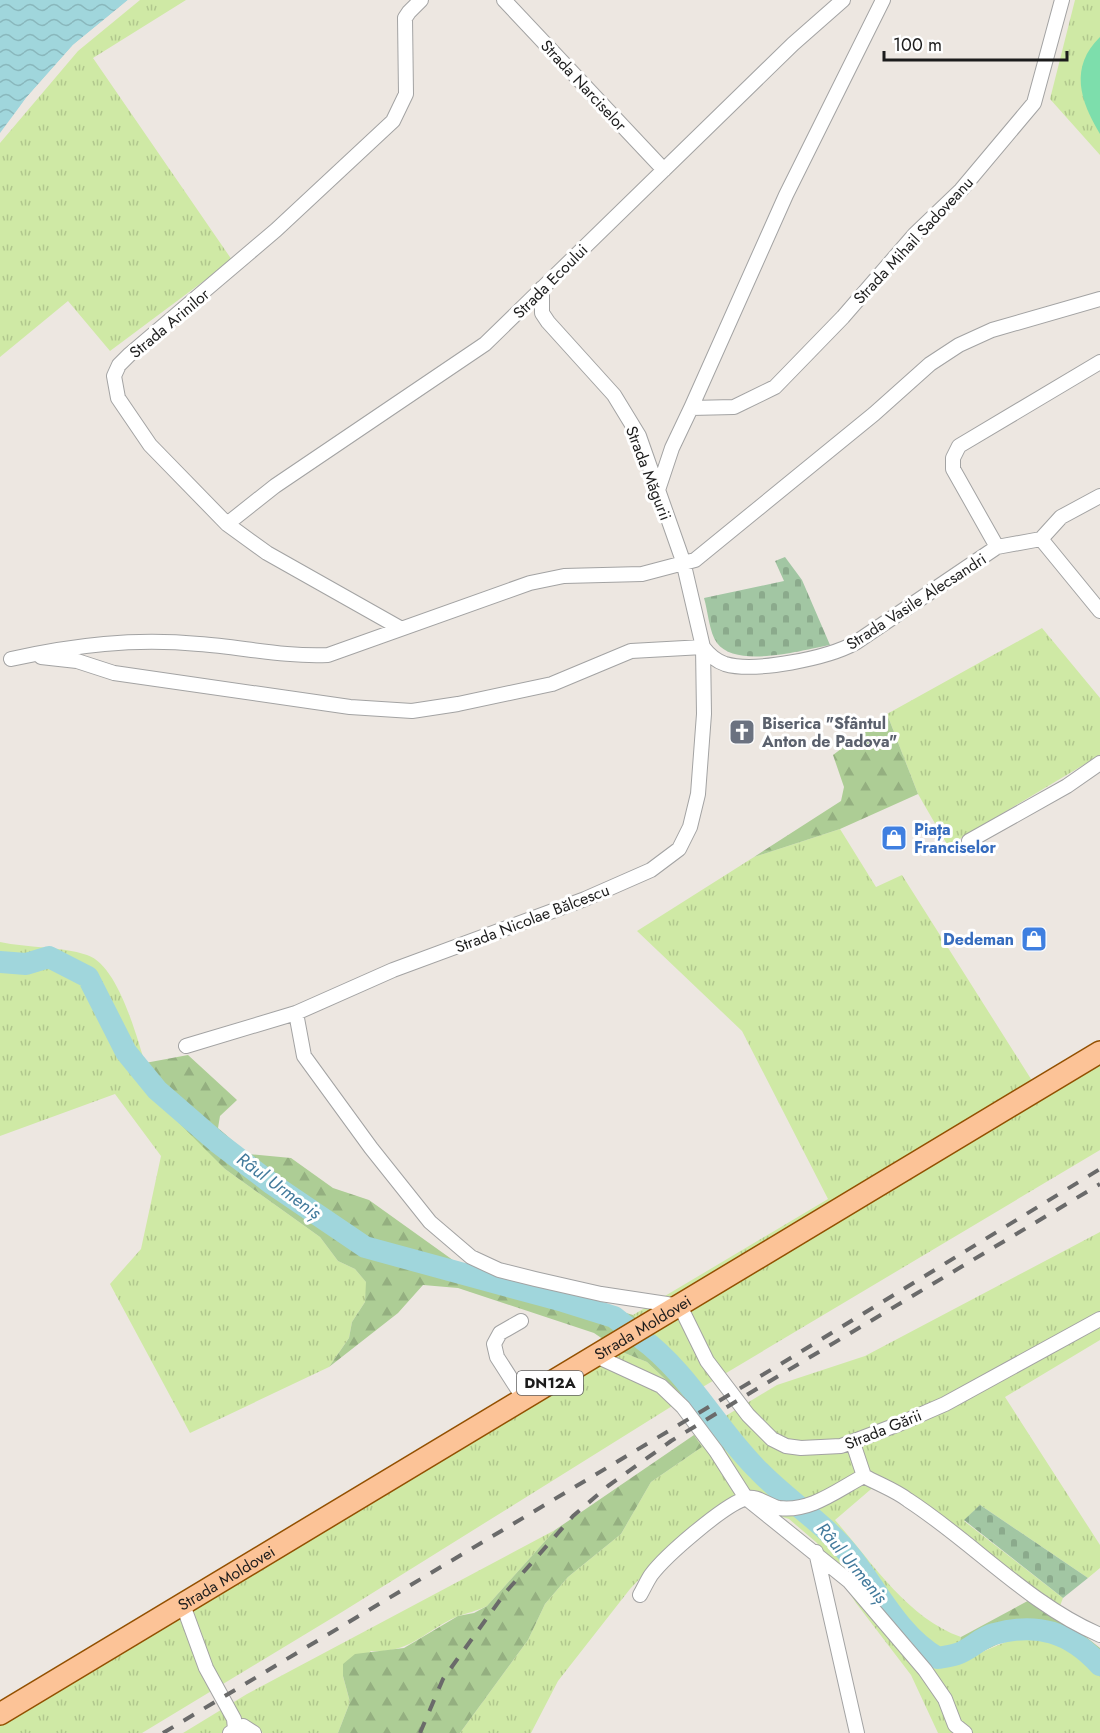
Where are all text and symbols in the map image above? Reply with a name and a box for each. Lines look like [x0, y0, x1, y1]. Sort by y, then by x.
scale bar [884, 24, 1067, 62]
text: 100 m [893, 32, 942, 58]
street label: Strada Narciselor [535, 35, 632, 136]
street label: Strada Mihail Sadoveanu [848, 171, 979, 309]
street label: Strada Ecoului [508, 239, 593, 324]
street label: Strada Arinilor [124, 283, 215, 364]
street label: Strada Măgurii [620, 423, 677, 524]
street label: Strada Vasile Alecsandri [842, 547, 991, 655]
place label: Biserica "Sfântul Anton de Padova" [761, 712, 897, 753]
church icon: Biserica "Sfântul Anton de Padova" [727, 717, 757, 747]
place label: Piața Franciselor [914, 818, 996, 859]
shop icon: Piața Franciselor [879, 823, 909, 853]
street label: Strada Nicolae Bălcescu [452, 878, 613, 959]
shop icon: Dedeman [1019, 924, 1049, 954]
place label: Dedeman [943, 928, 1014, 951]
water label: Râul Urmeniș [231, 1146, 327, 1226]
street label: Strada Moldovei [590, 1290, 696, 1366]
road number: DN12A [517, 1371, 583, 1395]
street label: Strada Gării [841, 1404, 925, 1455]
water label: Râul Urmeniș [810, 1517, 894, 1610]
street label: Strada Moldovei [174, 1540, 279, 1616]

